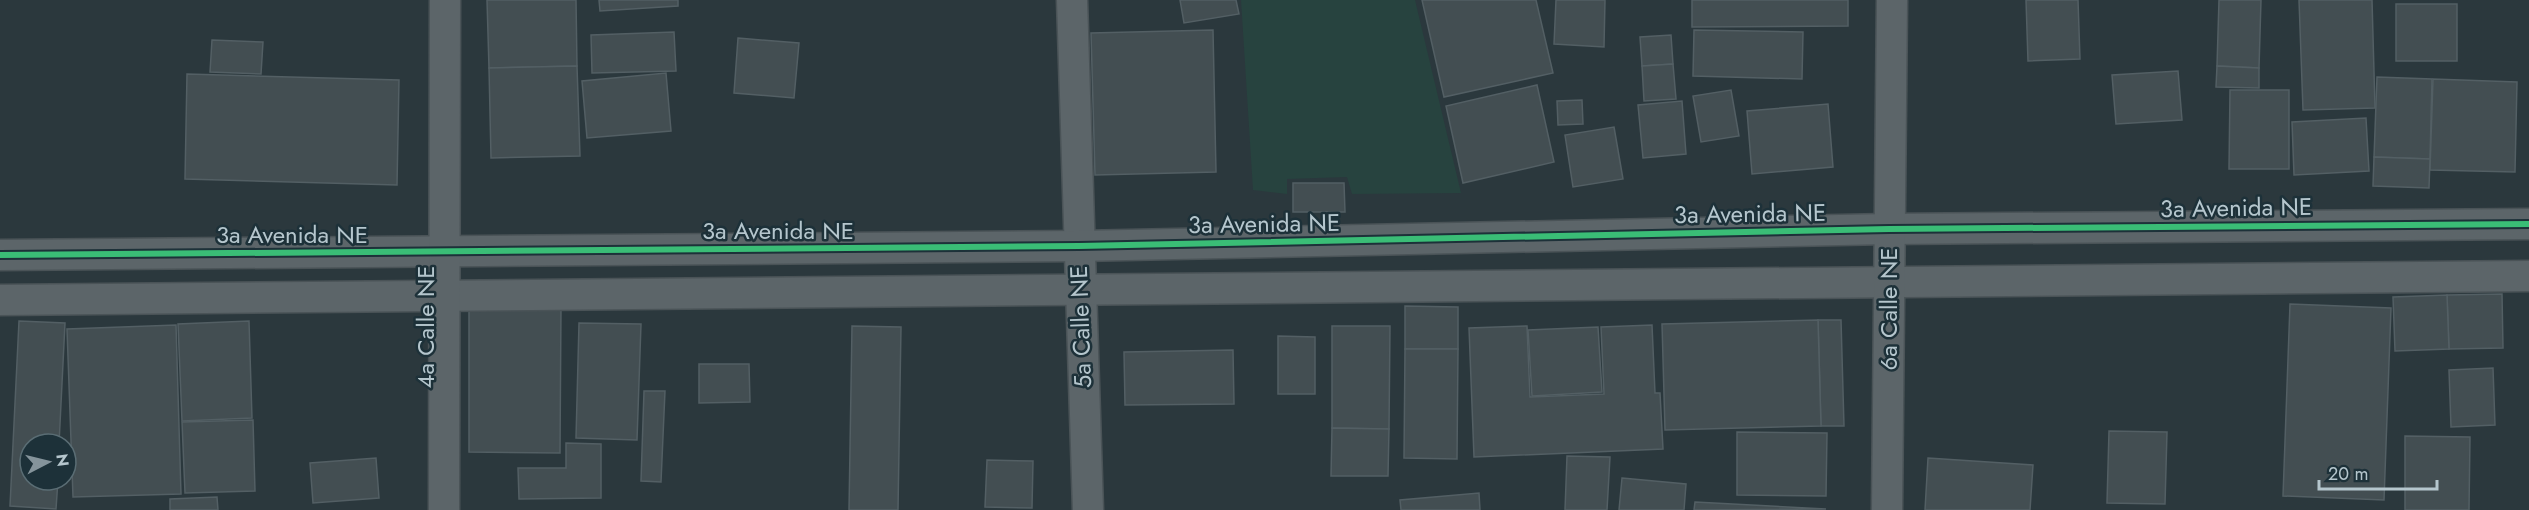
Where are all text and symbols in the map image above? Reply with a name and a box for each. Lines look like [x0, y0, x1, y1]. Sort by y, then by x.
street label: 3a Avenida NE [2160, 189, 2312, 226]
street label: 3a Avenida NE [1674, 195, 1826, 232]
street label: 3a Avenida NE [1188, 205, 1340, 242]
street label: 3a Avenida NE [702, 213, 854, 248]
street label: 3a Avenida NE [216, 217, 368, 252]
street label: 6a Calle NE [1871, 248, 1906, 370]
street label: 4a Calle NE [408, 265, 443, 389]
street label: 5a Calle NE [1061, 265, 1100, 389]
north arrow [18, 432, 78, 492]
text: N [50, 453, 75, 468]
scale bar [2319, 453, 2438, 491]
text: 20 m [2328, 461, 2368, 487]

